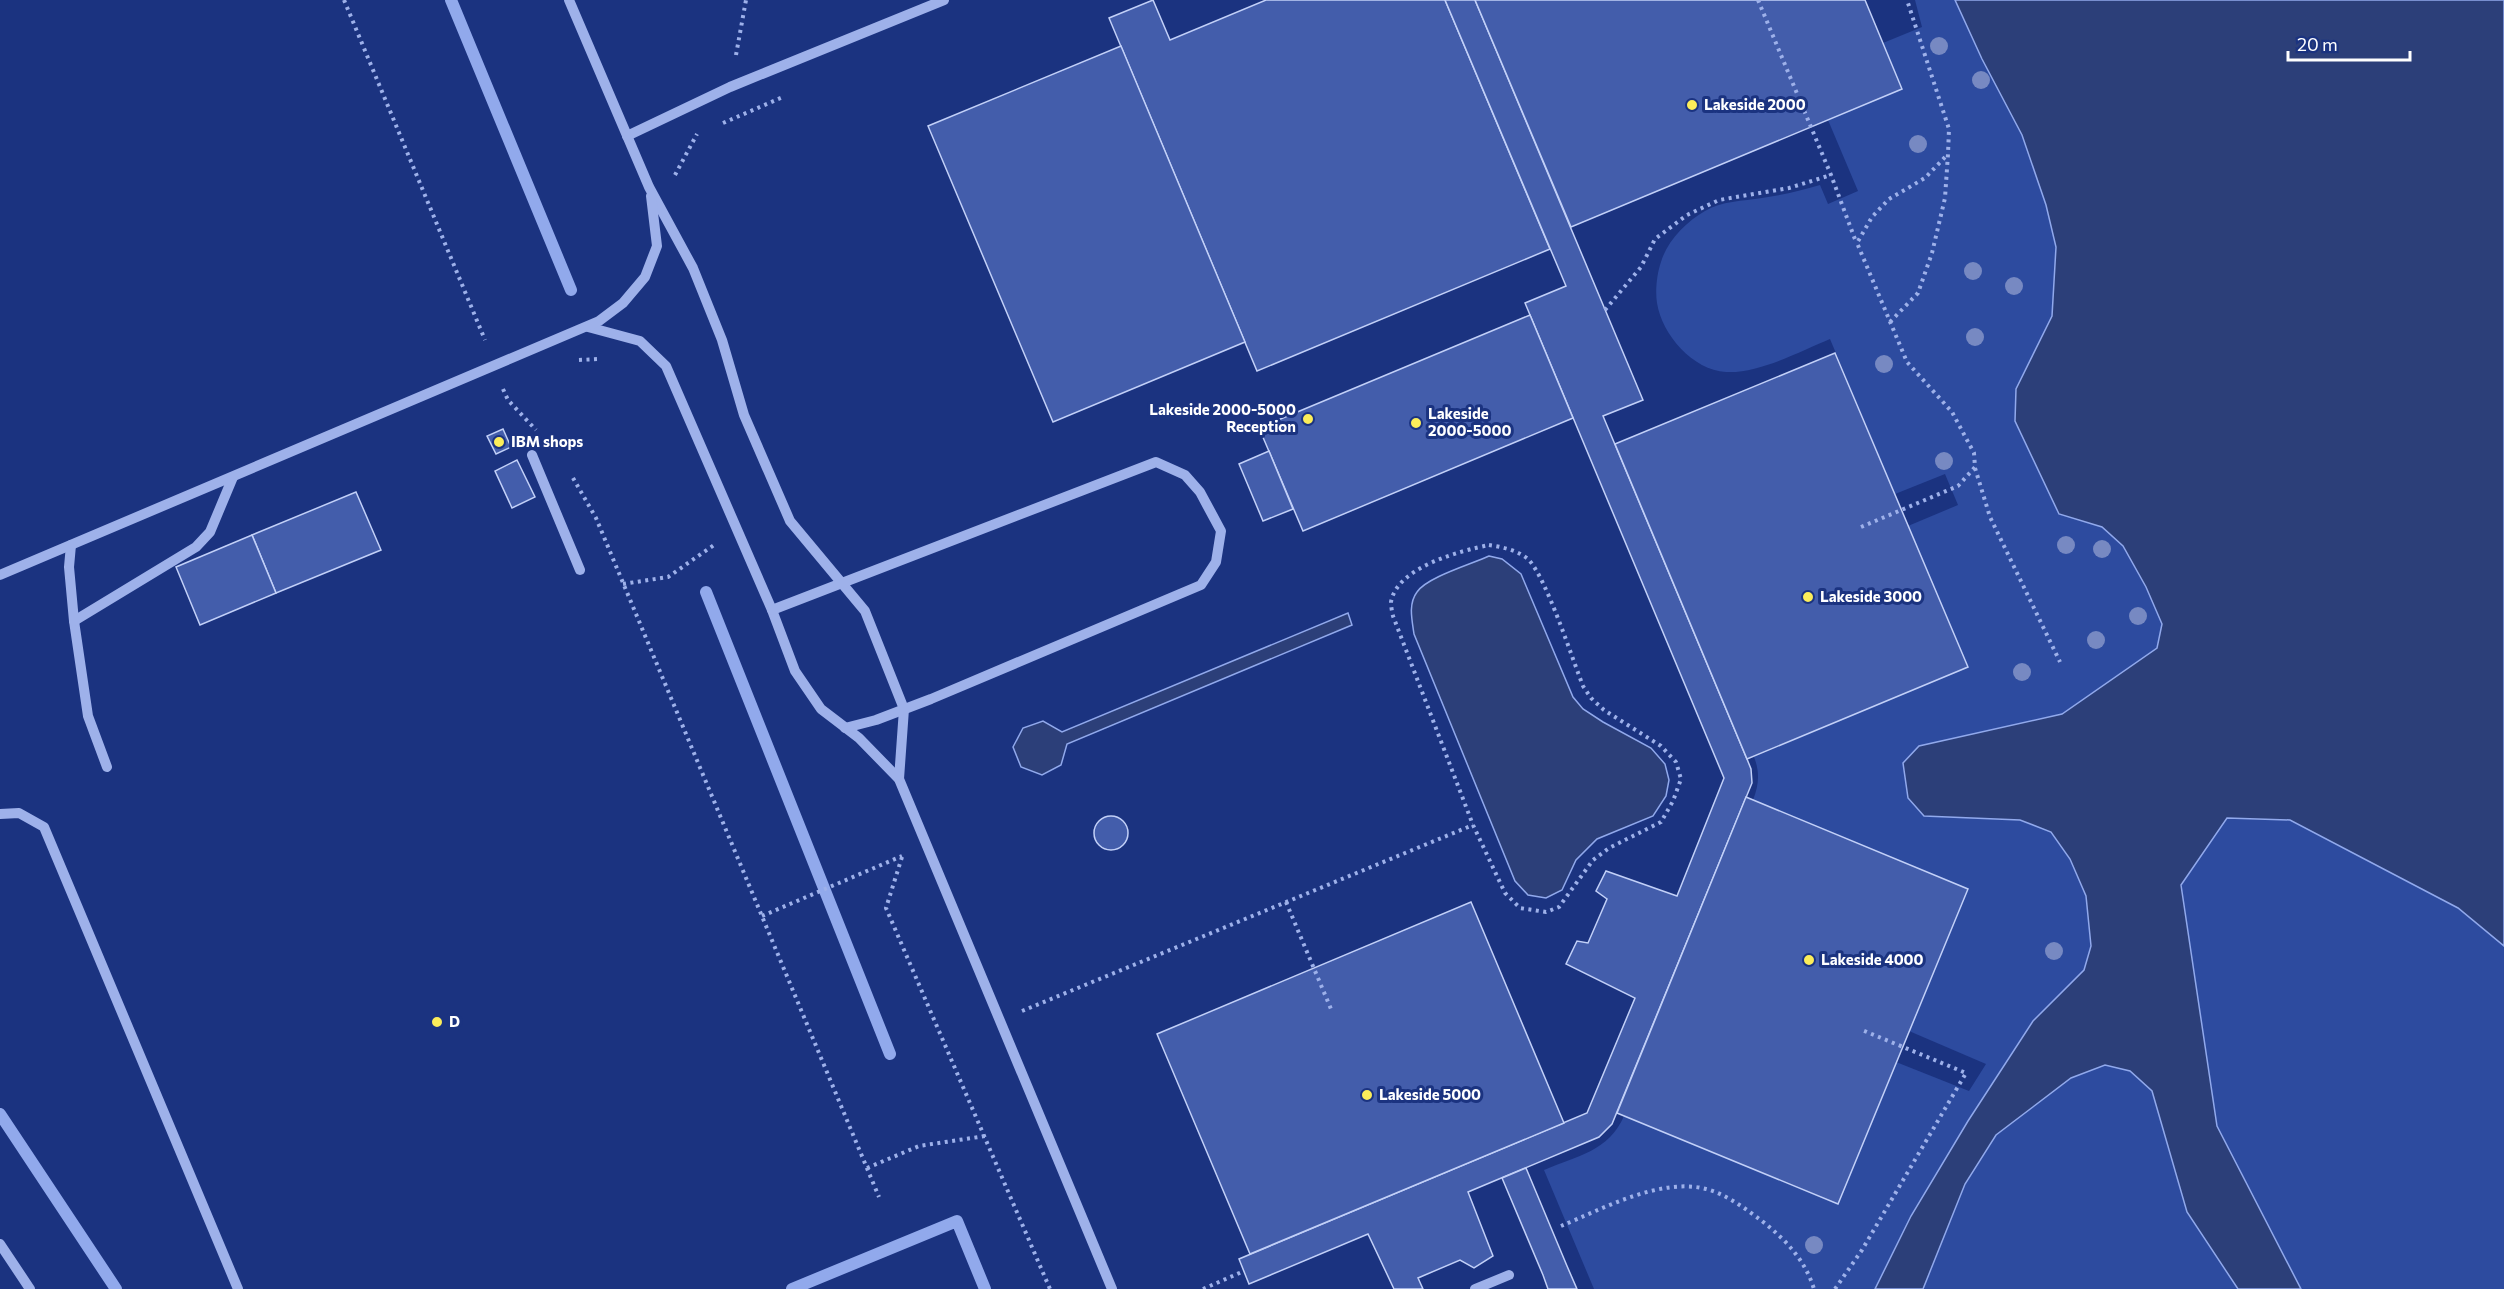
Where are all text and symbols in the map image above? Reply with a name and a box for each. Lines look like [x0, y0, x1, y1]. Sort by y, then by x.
scale bar [2288, 24, 2410, 62]
text: 20 m [2297, 33, 2338, 55]
place label: Lakeside 2000 [1704, 95, 1806, 113]
marker: Lakeside 2000 [1685, 98, 1699, 112]
place label: Lakeside 2000-5000 Reception [1149, 400, 1296, 435]
place label: Lakeside 2000-5000 [1428, 404, 1511, 439]
marker: Lakeside 2000-5000 Reception [1301, 412, 1315, 426]
marker: Lakeside 2000-5000 [1409, 416, 1423, 430]
place label: IBM shops [511, 432, 583, 450]
marker: IBM shops [492, 435, 506, 449]
place label: Lakeside 3000 [1820, 587, 1922, 605]
marker: Lakeside 3000 [1801, 590, 1815, 604]
place label: Lakeside 4000 [1821, 950, 1924, 968]
marker: Lakeside 4000 [1802, 953, 1816, 967]
place label: D [449, 1012, 460, 1030]
marker: D [430, 1015, 444, 1029]
place label: Lakeside 5000 [1379, 1085, 1481, 1103]
marker: Lakeside 5000 [1360, 1088, 1374, 1102]

